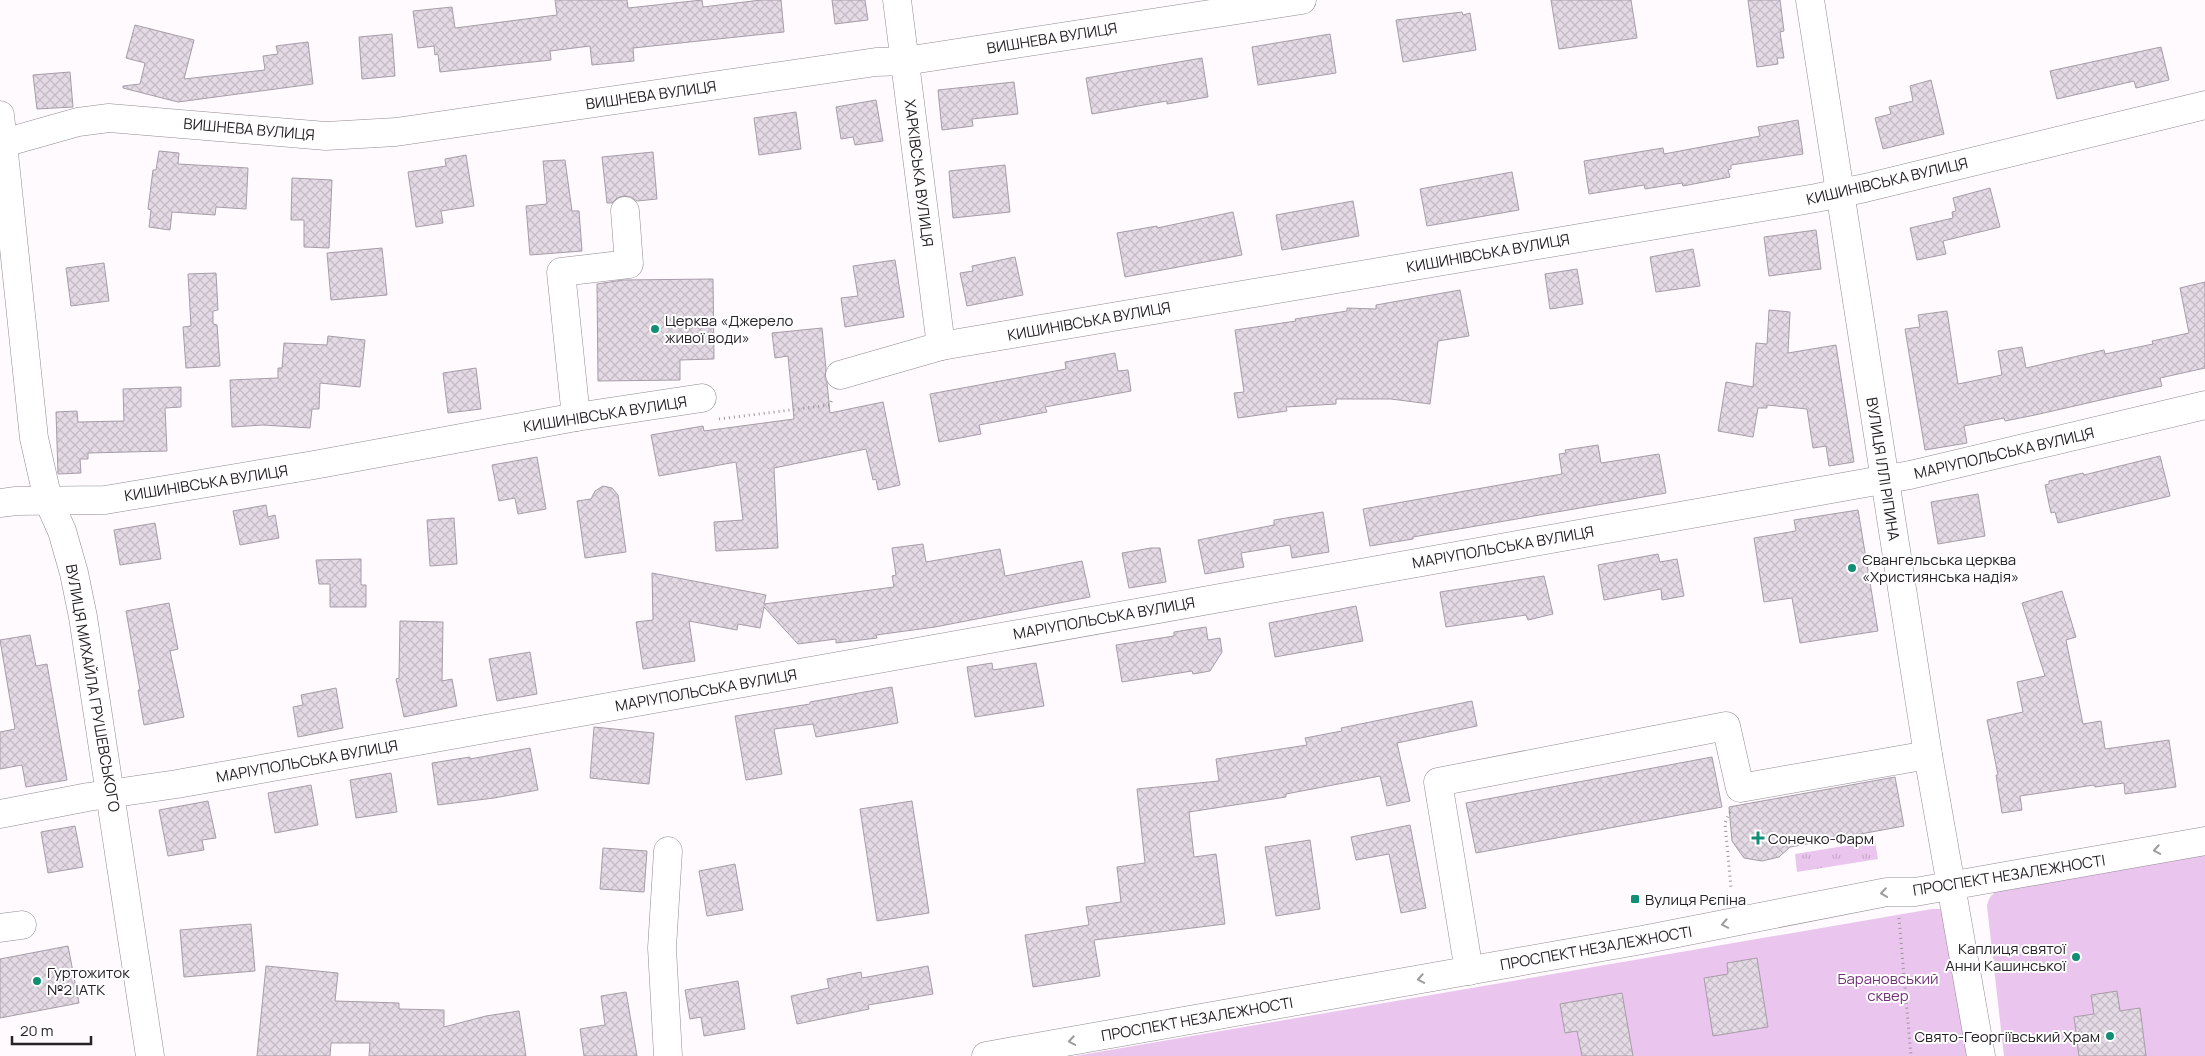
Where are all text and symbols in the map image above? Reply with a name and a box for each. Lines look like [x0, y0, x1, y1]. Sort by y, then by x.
street label: ВИШНЕВА ВУЛИЦЯ [985, 17, 1119, 59]
street label: ВИШНЕВА ВУЛИЦЯ [584, 75, 718, 115]
street label: ХАРКІВСЬКА ВУЛИЦЯ [900, 98, 938, 248]
street label: ВИШНЕВА ВУЛИЦЯ [183, 113, 315, 145]
street label: КИШИНІВСЬКА ВУЛИЦЯ [1804, 152, 1970, 210]
street label: КИШИНІВСЬКА ВУЛИЦЯ [1405, 228, 1571, 278]
street label: КИШИНІВСЬКА ВУЛИЦЯ [1006, 296, 1172, 346]
place label: Церква «Джерело живої води» [665, 310, 794, 348]
marker: Церква «Джерело живої води» [649, 323, 661, 335]
street label: КИШИНІВСЬКА ВУЛИЦЯ [522, 391, 688, 437]
street label: ВУЛИЦЯ ІЛЛІ РІПИНА [1861, 396, 1905, 543]
street label: МАРІУПОЛЬСЬКА ВУЛИЦЯ [1912, 422, 2096, 484]
street label: КИШИНІВСЬКА ВУЛИЦЯ [123, 460, 289, 506]
street label: МАРІУПОЛЬСЬКА ВУЛИЦЯ [1411, 521, 1595, 573]
place label: Євангельська церква «Християнська надія» [1862, 549, 2019, 587]
street label: ВУЛИЦЯ МИХАЙЛА ГРУШЕВСЬКОГО [61, 562, 125, 814]
marker: Євангельська церква «Християнська надія» [1846, 562, 1858, 574]
street label: МАРІУПОЛЬСЬКА ВУЛИЦЯ [1012, 592, 1196, 644]
street label: МАРІУПОЛЬСЬКА ВУЛИЦЯ [614, 664, 798, 716]
street label: МАРІУПОЛЬСЬКА ВУЛИЦЯ [215, 735, 399, 787]
place label: Сонечко-Фарм [1768, 828, 1874, 849]
marker: Сонечко-Фарм [1752, 832, 1764, 844]
one-way arrow [2153, 844, 2161, 854]
street label: ПРОСПЕКТ НЕЗАЛЕЖНОСТІ [1911, 849, 2107, 901]
one-way arrow [1880, 888, 1889, 898]
place label: Вулиця Рєпіна [1645, 889, 1746, 910]
marker: Вулиця Рєпіна [1629, 893, 1641, 905]
one-way arrow [1720, 919, 1729, 929]
street label: ПРОСПЕКТ НЕЗАЛЕЖНОСТІ [1498, 921, 1694, 975]
place label: Каплиця cвятої Анни Кашинської [1945, 938, 2066, 976]
marker: Каплиця cвятої Анни Кашинської [2070, 951, 2082, 963]
place label: Гуртожиток №2 ІАТК [47, 962, 130, 1000]
park label: Барановський сквер [1837, 968, 1939, 1006]
one-way arrow [1417, 974, 1426, 984]
marker: Гуртожиток №2 ІАТК [31, 975, 43, 987]
street label: ПРОСПЕКТ НЕЗАЛЕЖНОСТІ [1099, 992, 1295, 1046]
scale bar [12, 1014, 91, 1046]
text: 20 m [20, 1020, 53, 1041]
place label: Свято-Георгіївський Храм [1914, 1026, 2100, 1047]
marker: Свято-Георгіївський Храм [2104, 1030, 2116, 1042]
one-way arrow [1067, 1035, 1076, 1045]

